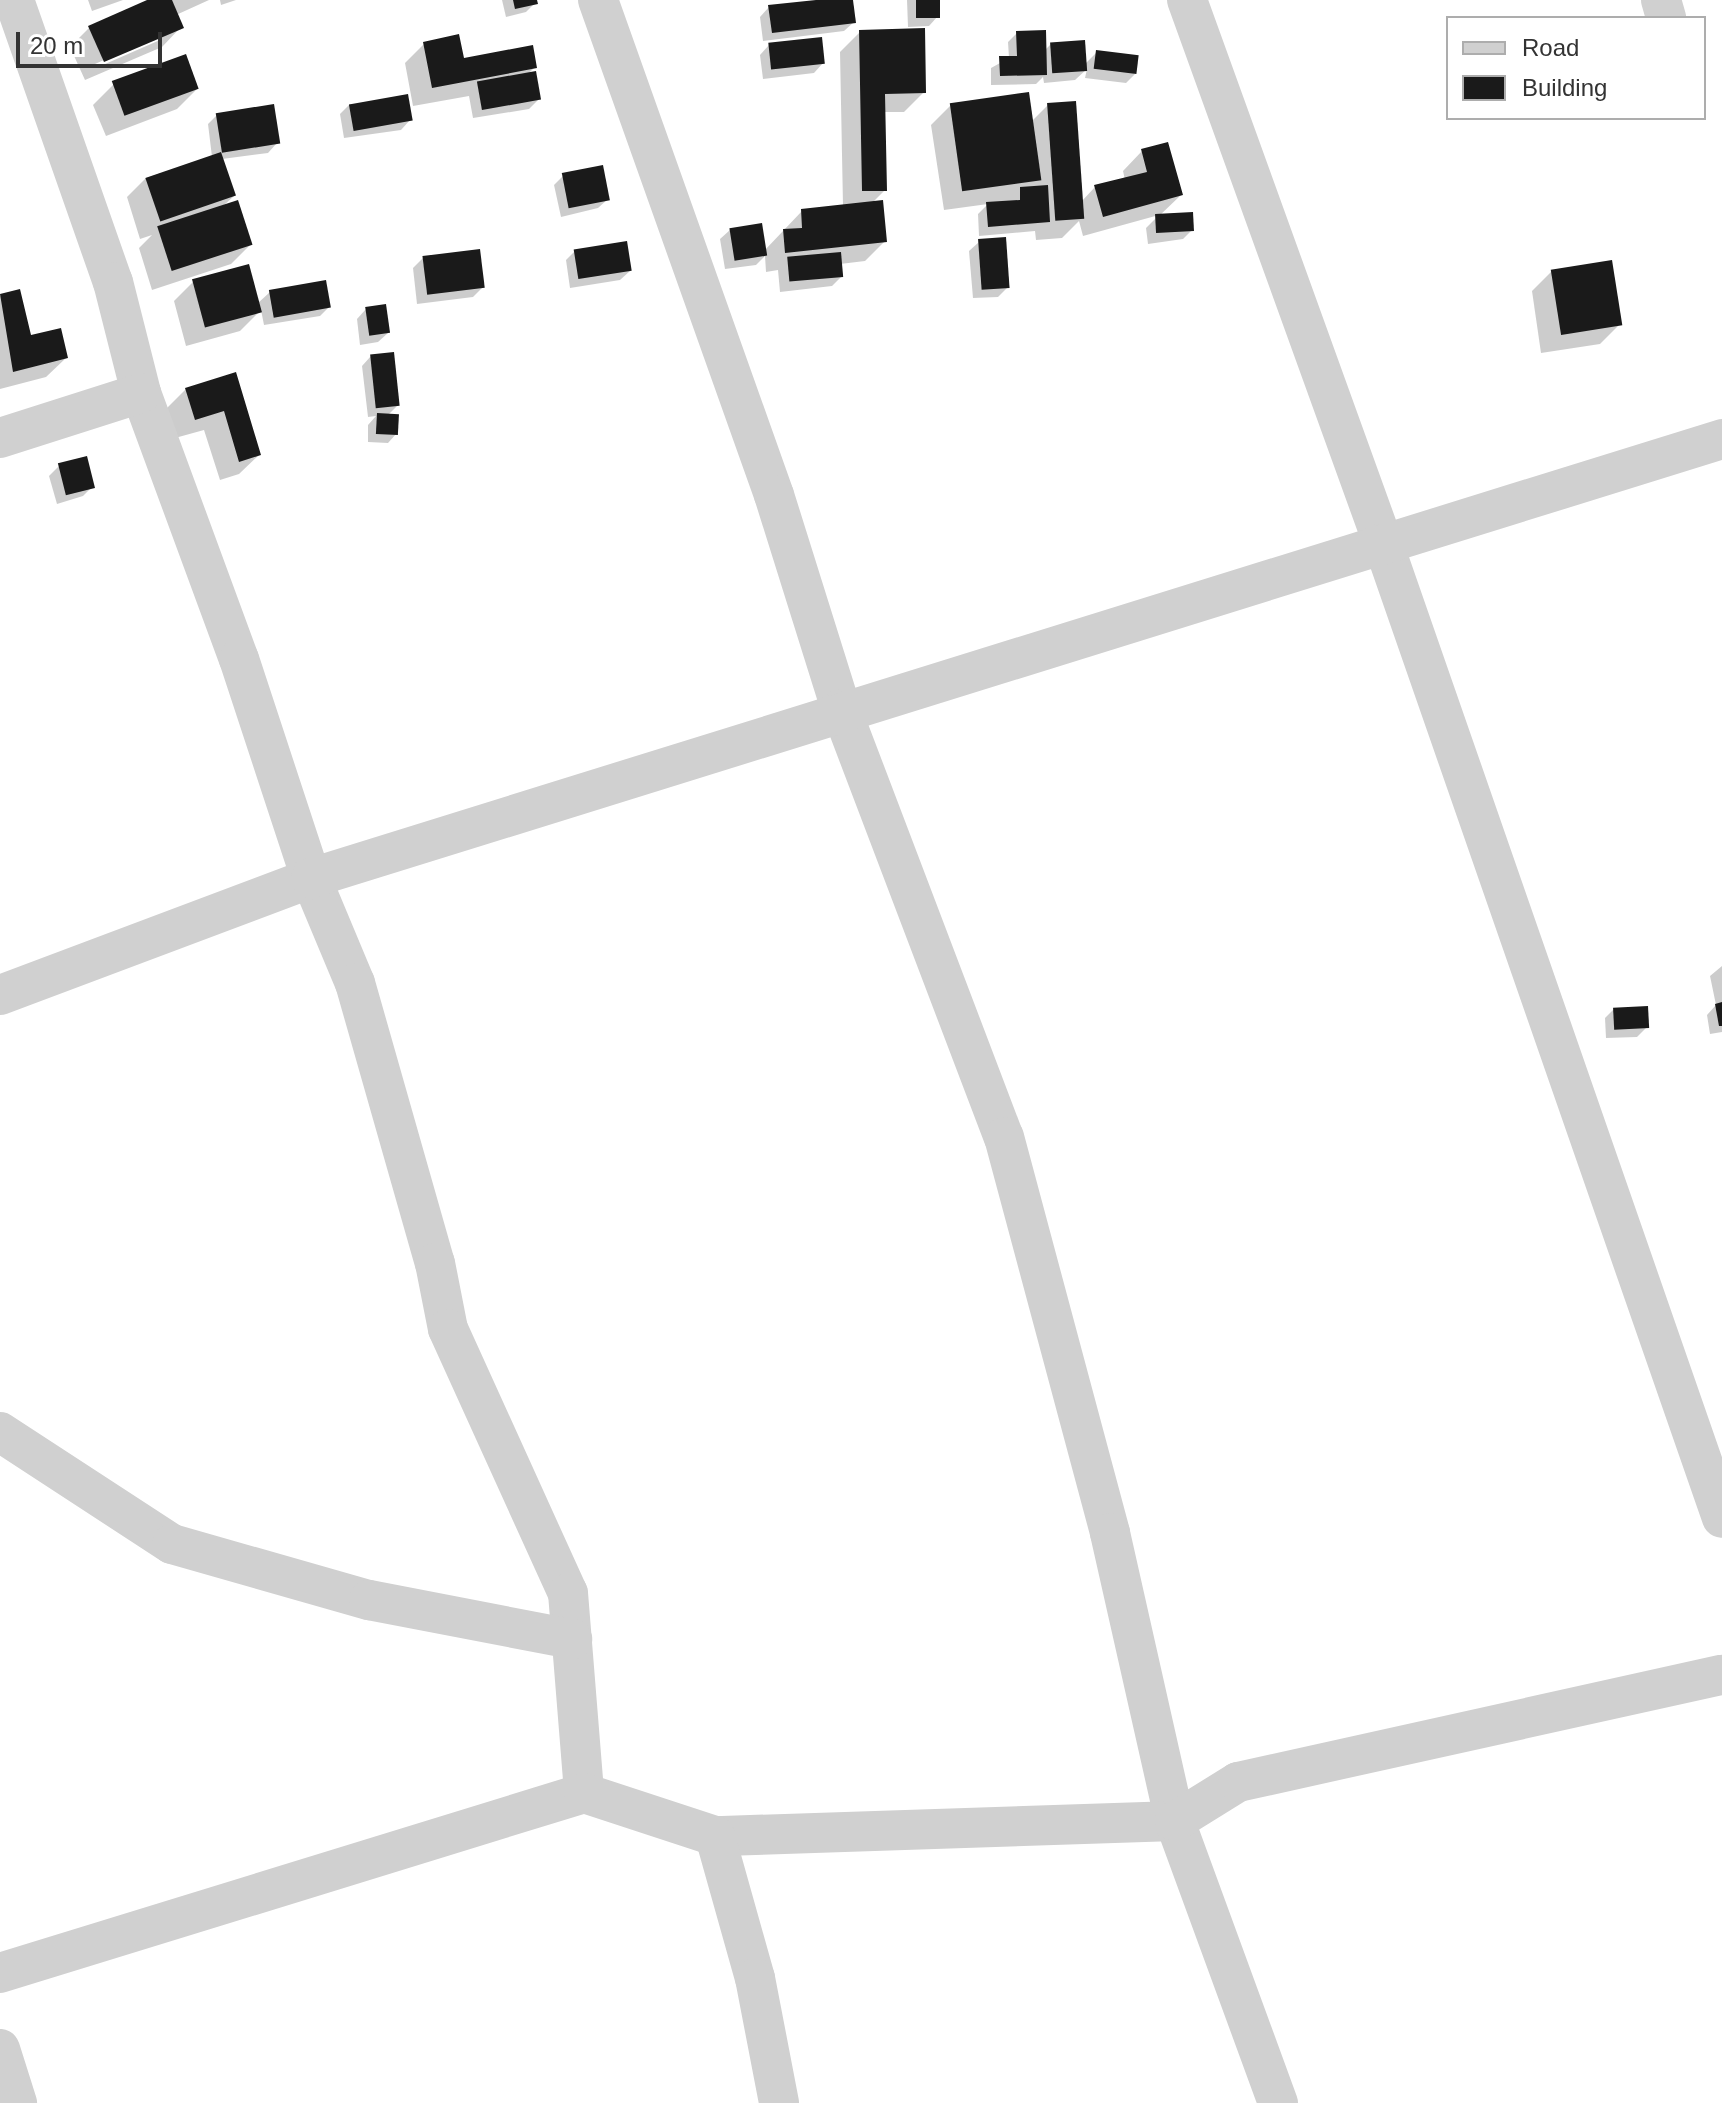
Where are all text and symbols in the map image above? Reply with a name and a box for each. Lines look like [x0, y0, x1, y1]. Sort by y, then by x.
scale bar [20, 16, 166, 66]
legend [1446, 16, 1706, 120]
text: 20 m [30, 32, 83, 59]
text: Road [1522, 34, 1579, 61]
text: Building [1522, 74, 1607, 101]

